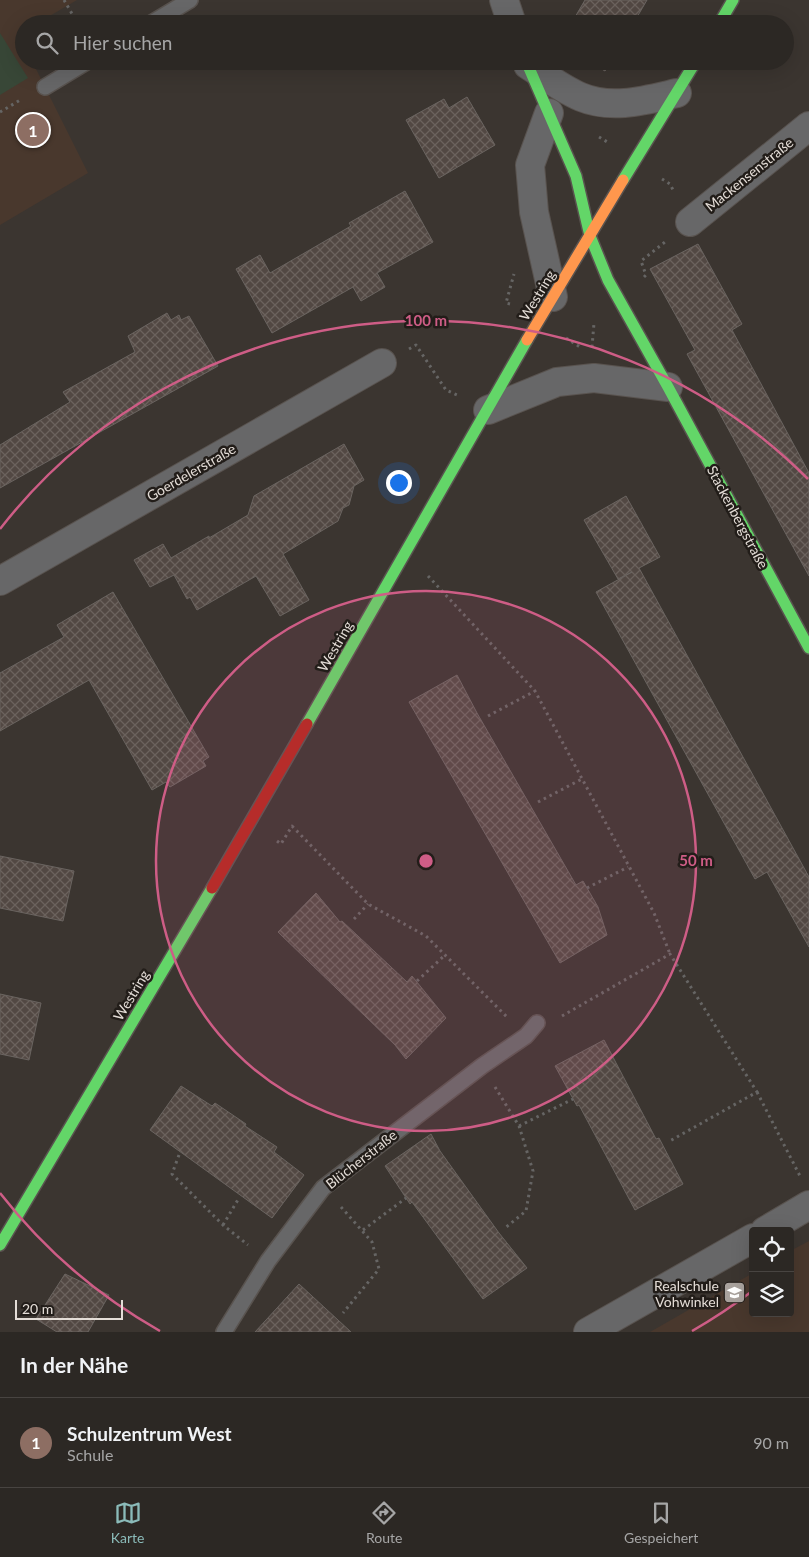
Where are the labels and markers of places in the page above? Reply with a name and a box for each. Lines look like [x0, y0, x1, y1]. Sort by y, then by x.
pin: 1 [17, 111, 49, 149]
centre of rings [417, 852, 435, 870]
place label: Realschule Vohwinkel [654, 1277, 719, 1310]
school or university icon: Realschule Vohwinkel [723, 1281, 747, 1305]

